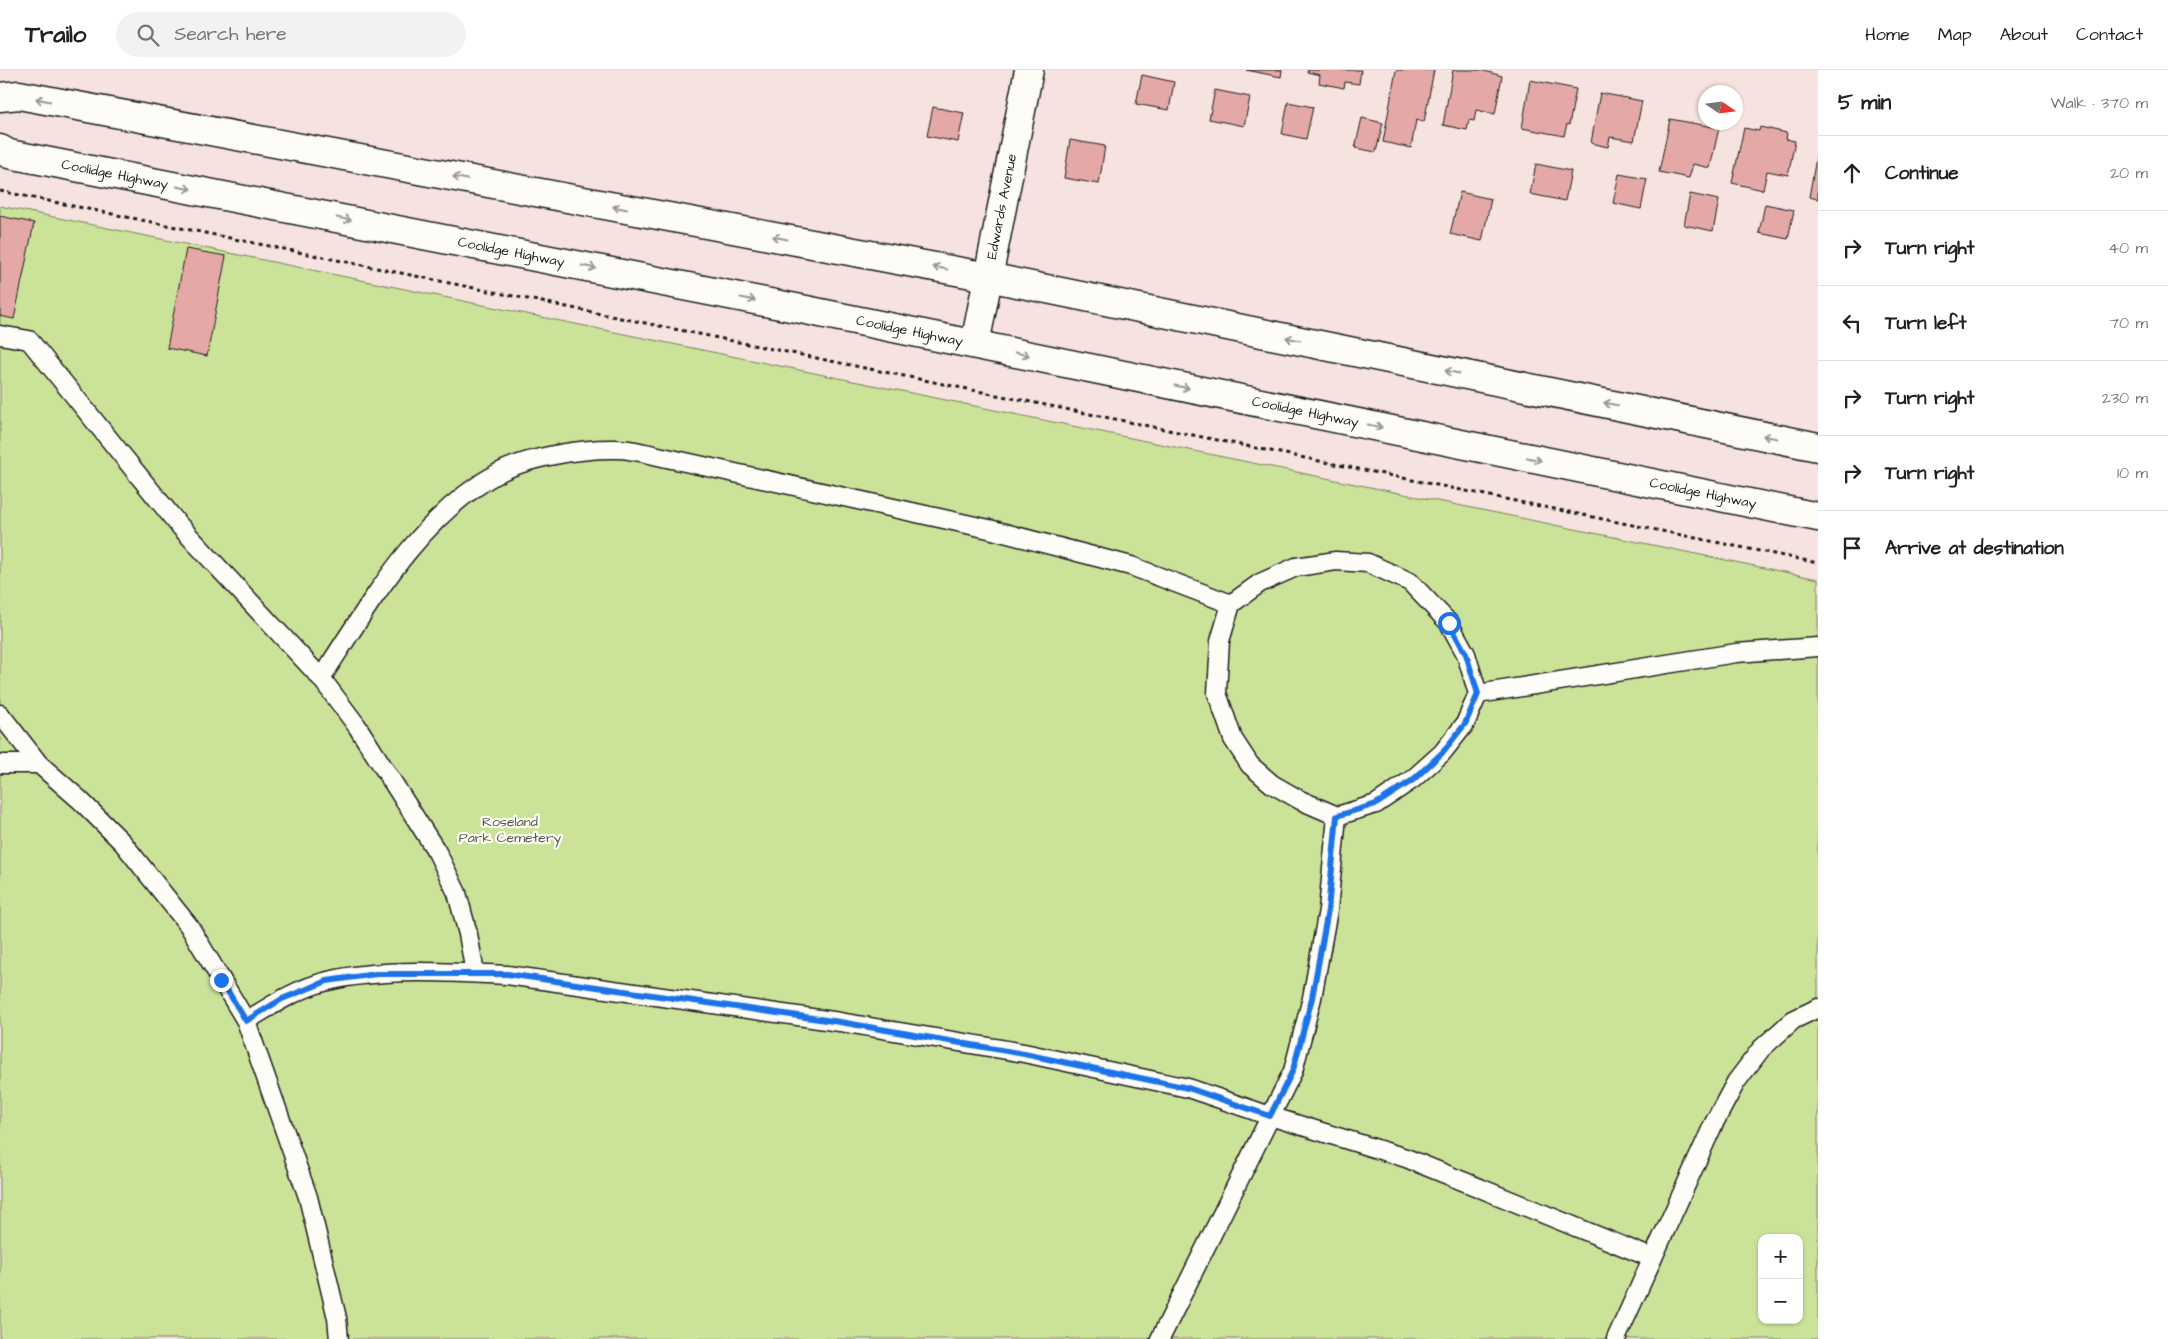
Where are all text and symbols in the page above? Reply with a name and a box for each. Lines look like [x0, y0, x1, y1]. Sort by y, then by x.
search box [116, 12, 466, 57]
text: Trailo [25, 18, 86, 52]
icon: search [134, 21, 162, 49]
text: Search here [174, 21, 286, 48]
text: Home [1865, 22, 1910, 47]
text: Map [1938, 22, 1972, 47]
text: About [2000, 22, 2048, 47]
text: Contact [2076, 22, 2143, 47]
north arrow [1698, 85, 1743, 130]
text: 5 min [1838, 88, 1891, 117]
text: Walk · 370 m [2050, 92, 2148, 114]
one-way arrow [36, 94, 52, 104]
street label: Edwards Avenue [982, 152, 1022, 261]
street label: Coolidge Highway [60, 154, 170, 195]
icon: ahead [1838, 159, 1866, 187]
text: Continue [1885, 160, 1959, 187]
text: 20 m [2110, 162, 2148, 184]
one-way arrow [453, 173, 469, 183]
one-way arrow [176, 184, 192, 193]
one-way arrow [613, 203, 629, 213]
one-way arrow [335, 215, 351, 225]
street label: Coolidge Highway [456, 232, 567, 273]
one-way arrow [772, 233, 788, 243]
icon: right [1838, 234, 1866, 262]
text: Turn right [1885, 235, 1974, 262]
text: 40 m [2108, 237, 2148, 259]
one-way arrow [580, 263, 596, 273]
one-way arrow [932, 263, 948, 273]
one-way arrow [740, 294, 756, 304]
icon: left [1838, 309, 1866, 337]
text: Turn left [1885, 310, 1966, 337]
street label: Coolidge Highway [854, 311, 965, 352]
text: 70 m [2109, 312, 2148, 334]
one-way arrow [1285, 334, 1301, 344]
one-way arrow [1014, 350, 1030, 359]
one-way arrow [1444, 367, 1460, 376]
one-way arrow [1173, 382, 1189, 392]
icon: right [1838, 384, 1866, 412]
text: Turn right [1885, 385, 1974, 412]
text: 230 m [2102, 387, 2148, 409]
street label: Coolidge Highway [1250, 391, 1361, 433]
one-way arrow [1603, 399, 1619, 409]
one-way arrow [1367, 422, 1383, 432]
one-way arrow [1763, 432, 1779, 441]
one-way arrow [1526, 455, 1542, 464]
icon: right [1838, 459, 1866, 487]
text: Turn right [1885, 460, 1974, 487]
text: 10 m [2117, 462, 2148, 484]
street label: Coolidge Highway [1648, 473, 1758, 514]
icon: arrive [1838, 534, 1866, 562]
text: Arrive at destination [1885, 535, 2064, 562]
route start [1438, 612, 1461, 635]
park label: Roseland Park Cemetery [459, 812, 562, 848]
route end [210, 969, 233, 992]
map controls [1758, 1234, 1803, 1324]
button: + [1758, 1234, 1803, 1279]
button: − [1758, 1279, 1803, 1324]

